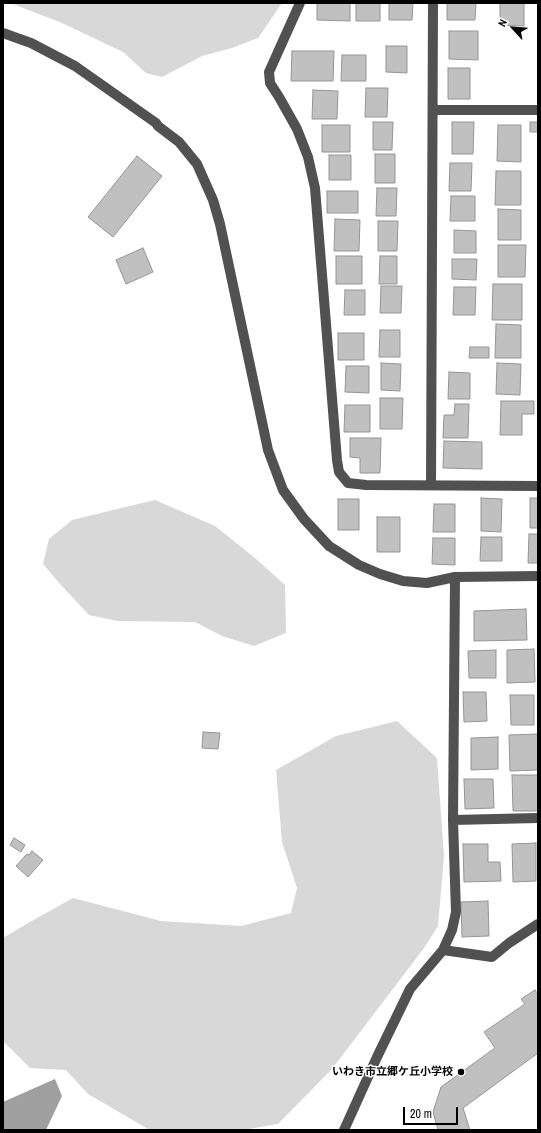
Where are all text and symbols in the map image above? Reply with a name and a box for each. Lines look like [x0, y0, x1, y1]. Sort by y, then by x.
north arrow [493, 8, 533, 48]
text: N [494, 17, 510, 29]
place label: いわき市立郷ケ丘小学校 [332, 1065, 453, 1079]
marker: いわき市立郷ケ丘小学校 [456, 1067, 466, 1077]
scale bar [405, 1099, 460, 1125]
text: 20 m [410, 1106, 432, 1122]

